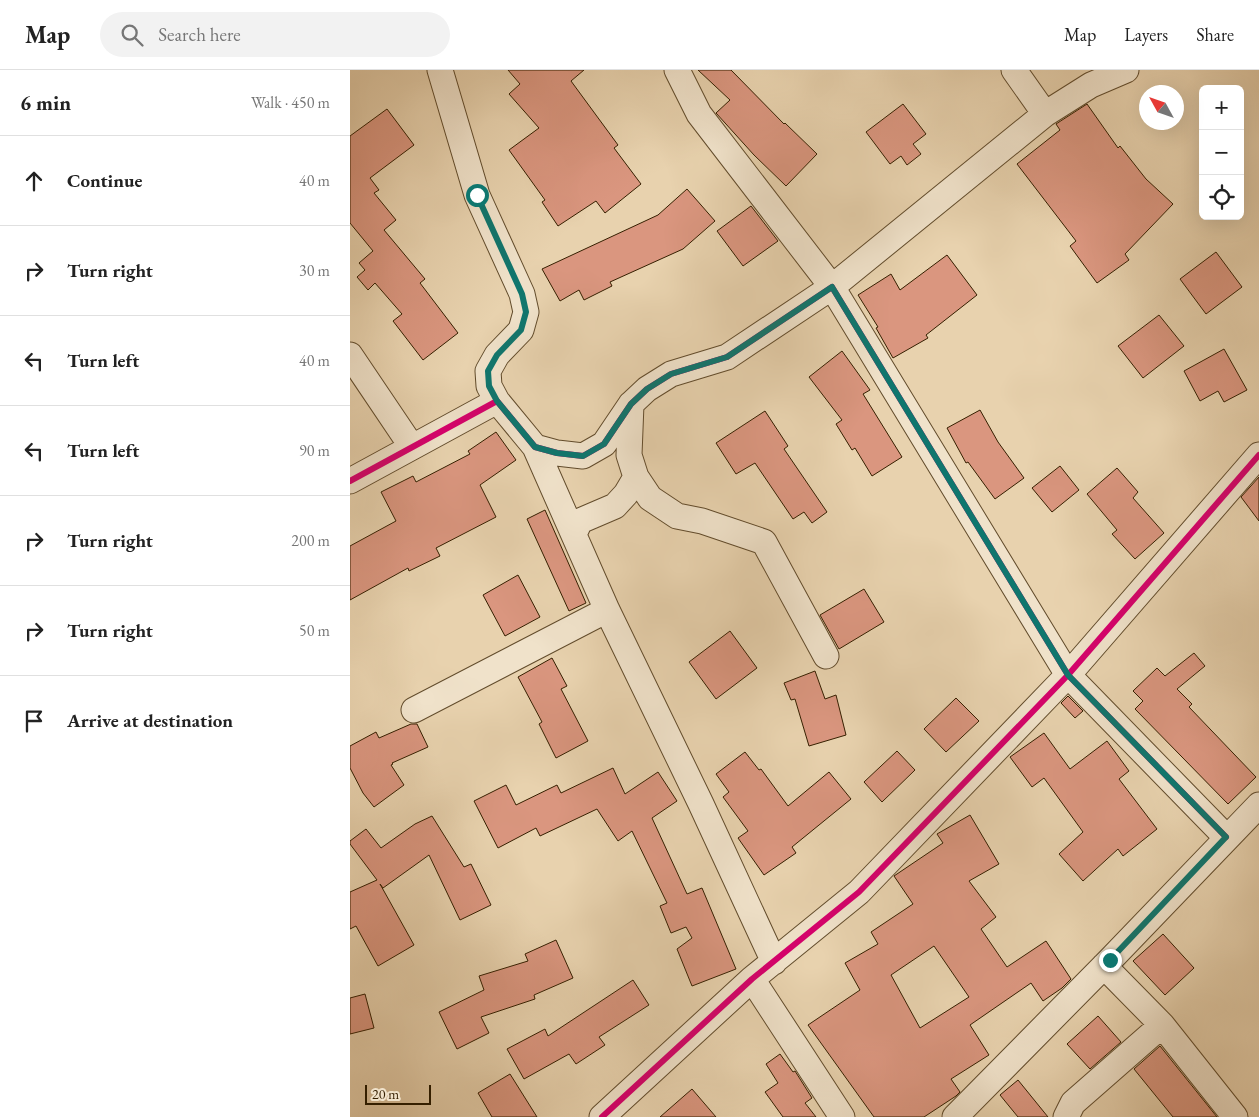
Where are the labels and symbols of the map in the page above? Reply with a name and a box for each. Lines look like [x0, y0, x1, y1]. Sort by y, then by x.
north arrow [1139, 85, 1184, 130]
route start [466, 184, 489, 207]
route end [1099, 949, 1122, 972]
scale bar [365, 1082, 431, 1105]

